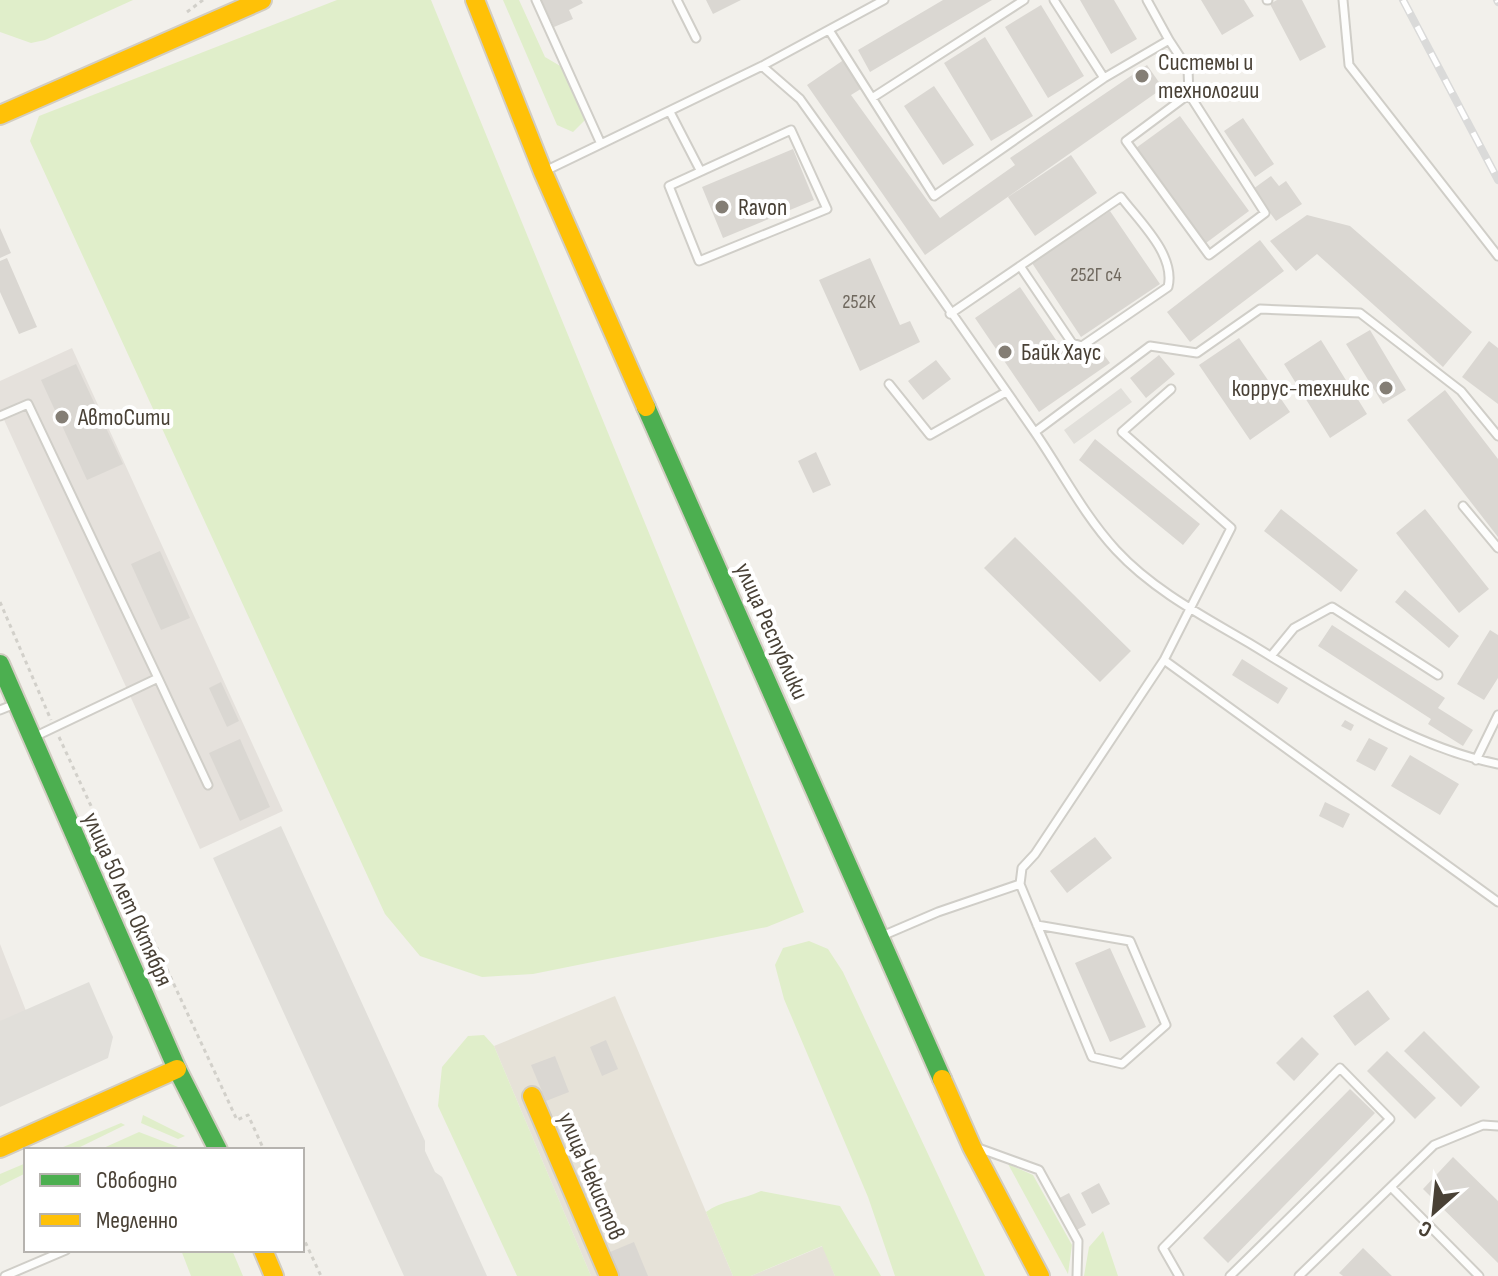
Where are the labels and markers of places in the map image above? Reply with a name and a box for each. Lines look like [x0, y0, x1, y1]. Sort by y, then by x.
place label: Системы и технологии [1158, 48, 1259, 105]
marker: Системы и технологии [1133, 67, 1151, 85]
place label: Ravon [738, 193, 787, 222]
marker: Ravon [713, 198, 731, 216]
place label: Байк Хаус [1021, 338, 1101, 367]
marker: Байк Хаус [996, 343, 1014, 361]
place label: коррус-техникс [1232, 374, 1370, 403]
marker: коррус-техникс [1377, 379, 1395, 397]
place label: АвтоСити [77, 403, 170, 432]
marker: АвтоСити [53, 408, 71, 426]

